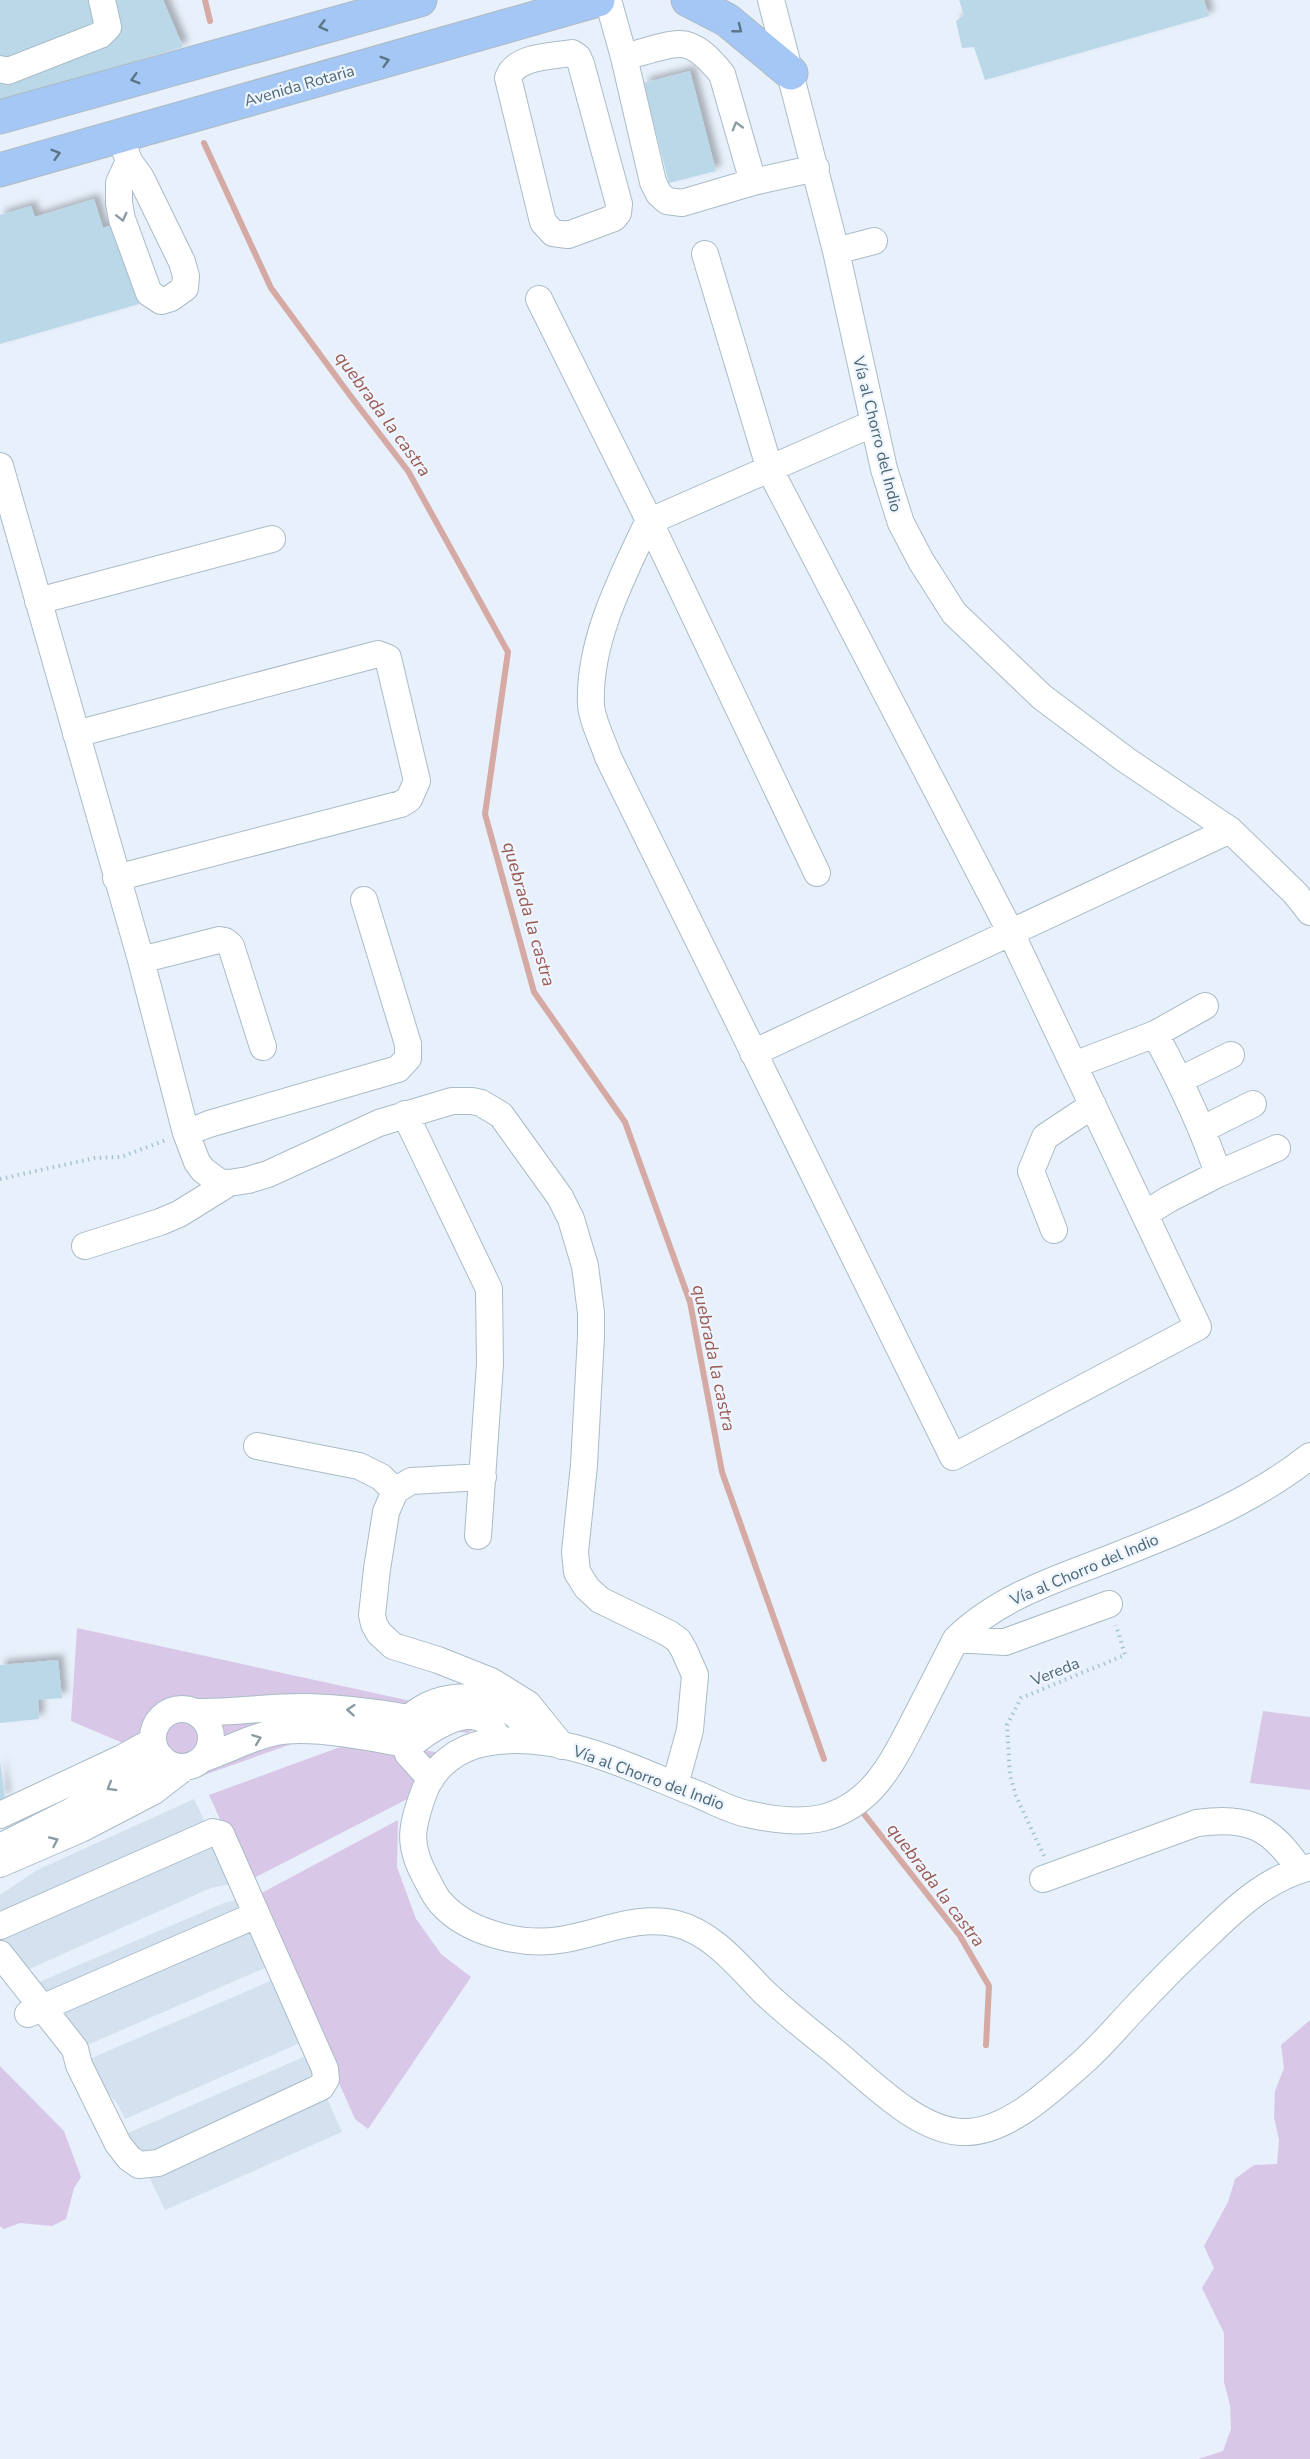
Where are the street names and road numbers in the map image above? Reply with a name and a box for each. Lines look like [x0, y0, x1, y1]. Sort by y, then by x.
street label: Avenida Rotaria [241, 60, 357, 112]
street label: Vía al Chorro del Indio [847, 353, 907, 514]
street label: Vía al Chorro del Indio [1006, 1529, 1162, 1612]
street label: Vereda [1027, 1652, 1083, 1692]
street label: Vía al Chorro del Indio [569, 1740, 727, 1816]

